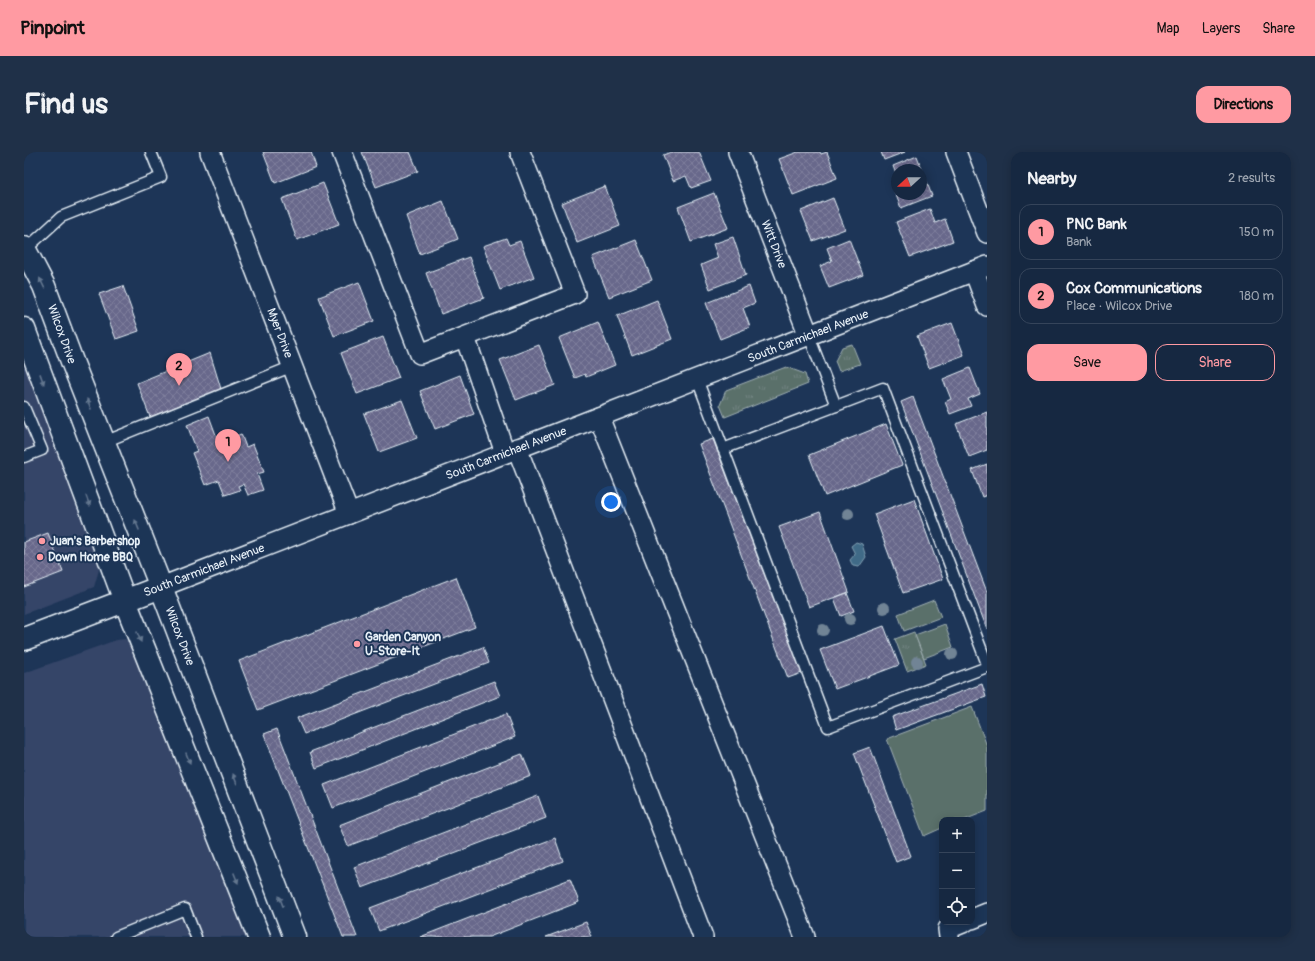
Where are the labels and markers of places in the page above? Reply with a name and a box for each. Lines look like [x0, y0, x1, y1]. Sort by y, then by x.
pin: 2 [166, 353, 192, 386]
pin: 1 [215, 429, 241, 462]
place label: Juan's Barbershop [50, 534, 140, 549]
marker: Juan's Barbershop [37, 536, 47, 546]
place label: Down Home BBQ [48, 550, 133, 565]
marker: Down Home BBQ [35, 552, 45, 562]
place label: Garden Canyon U-Store-It [365, 630, 441, 659]
marker: Garden Canyon U-Store-It [352, 639, 362, 649]

